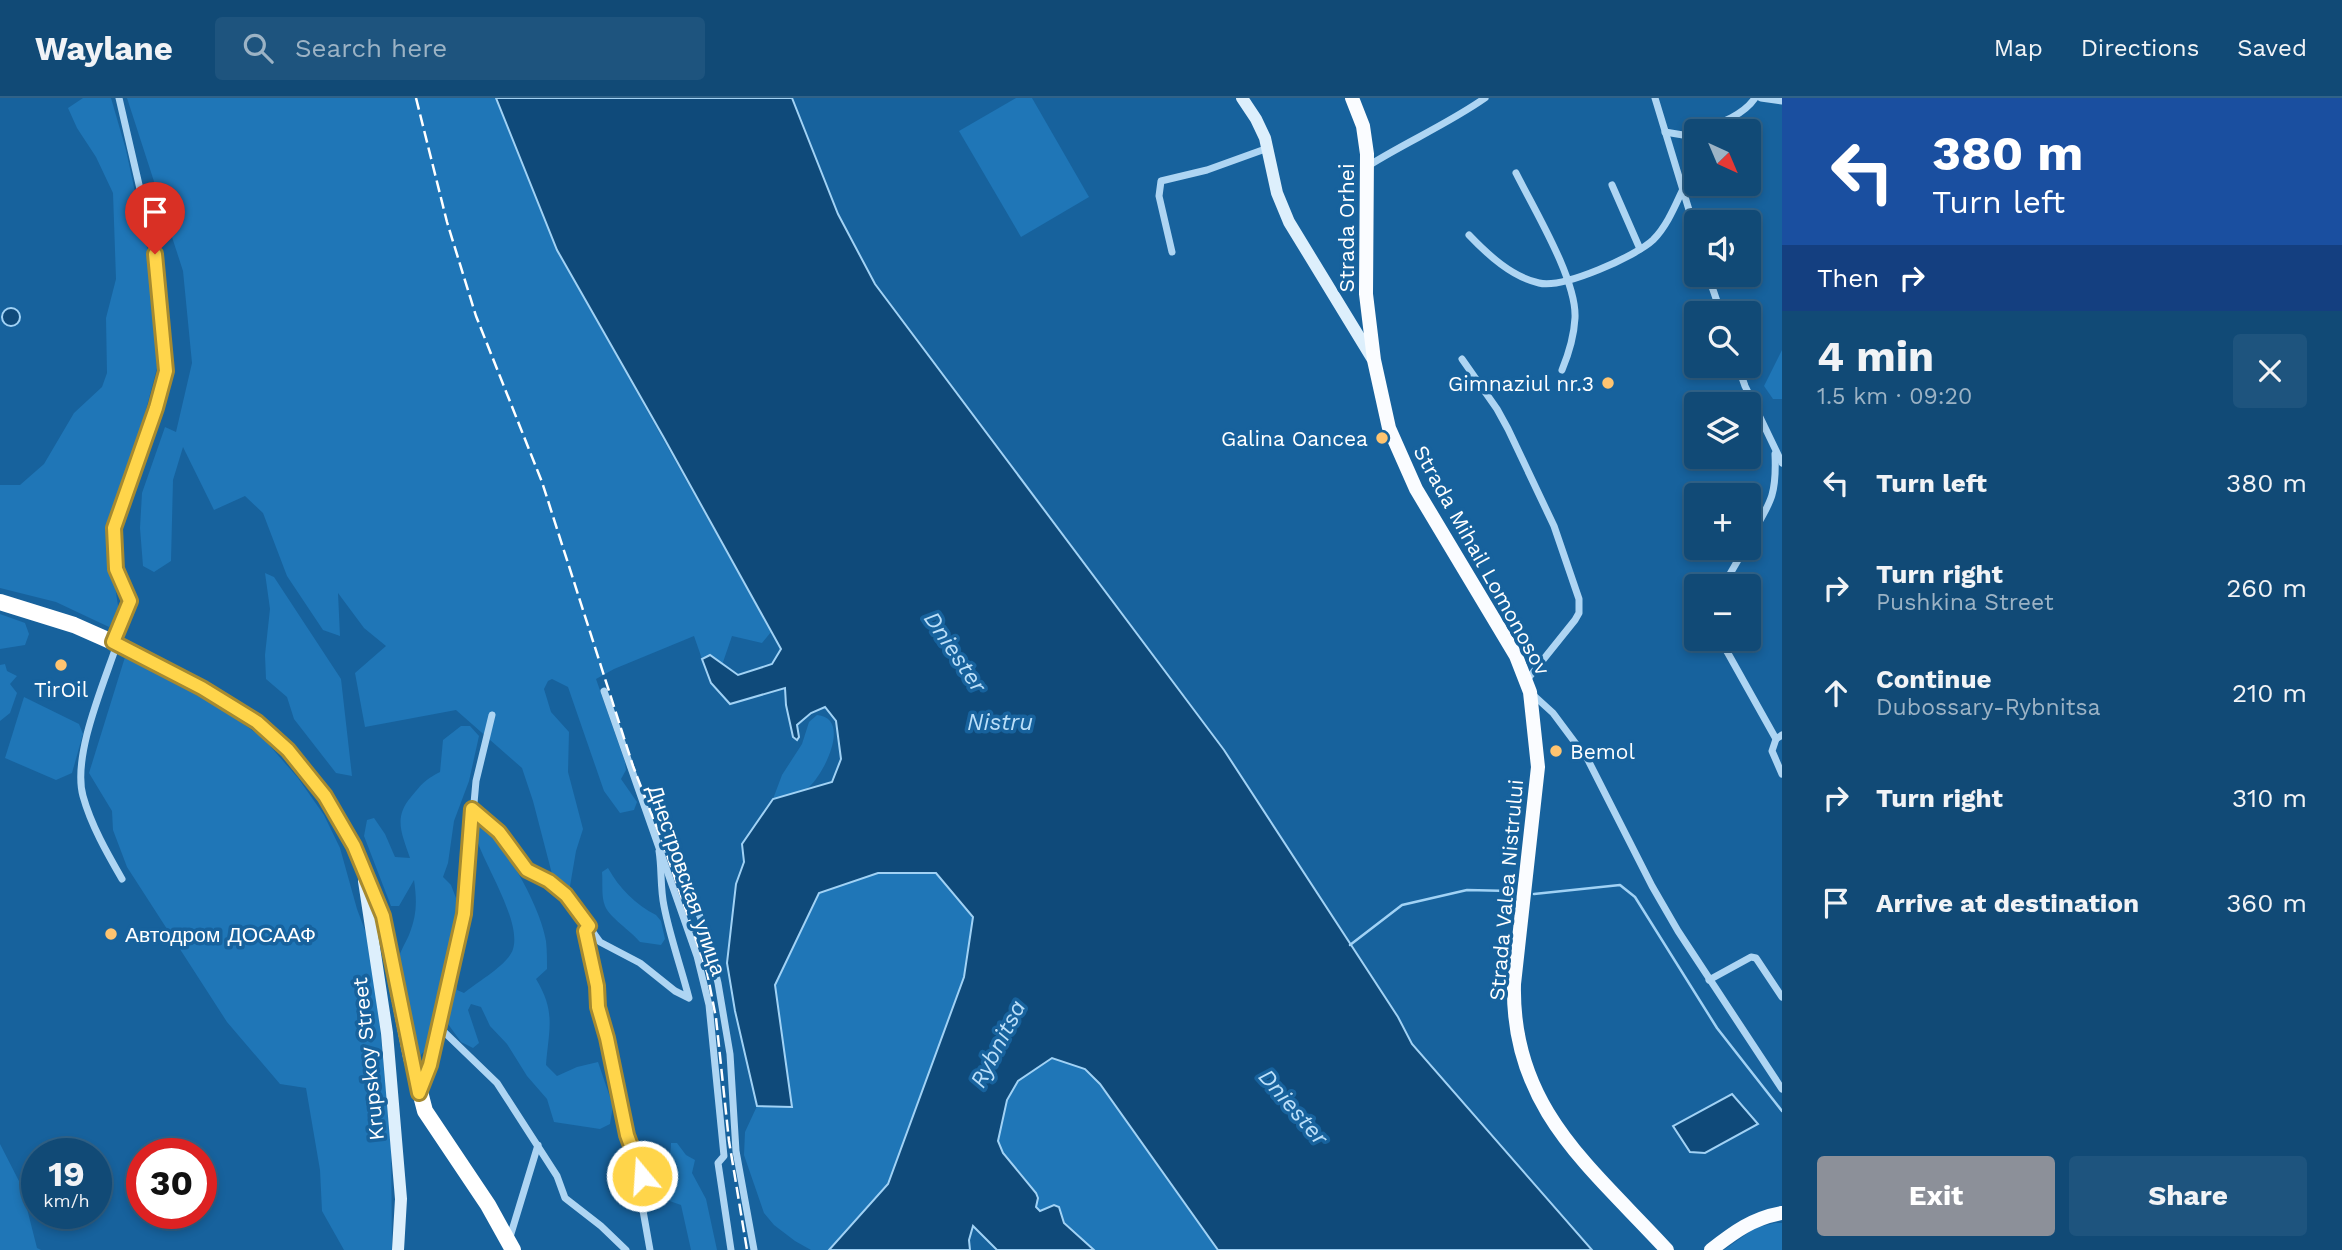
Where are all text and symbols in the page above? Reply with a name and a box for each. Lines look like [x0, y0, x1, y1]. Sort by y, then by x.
search box [215, 17, 705, 80]
text: Waylane [35, 29, 173, 68]
icon: search [239, 29, 277, 67]
text: Search here [295, 33, 447, 63]
text: Map [1994, 34, 2043, 62]
text: Directions [2081, 34, 2199, 62]
text: Saved [2237, 34, 2307, 62]
north arrow [1684, 119, 1760, 196]
map controls [1684, 119, 1761, 651]
text: 380 m [1932, 124, 2083, 182]
icon: left [1817, 126, 1908, 217]
street label: Strada Orhei [1334, 163, 1359, 293]
pin [125, 182, 185, 254]
text: Turn left [1932, 183, 2065, 221]
icon: arrive [136, 193, 174, 231]
button: sound [1684, 210, 1761, 287]
icon: right [1893, 259, 1931, 297]
text: Then [1817, 263, 1879, 293]
button: search [1684, 301, 1761, 378]
text: 4 min [1817, 332, 1934, 381]
button: close [2233, 334, 2307, 408]
place label: Gimnaziul nr.3 [1448, 371, 1594, 396]
marker: Gimnaziul nr.3 [1600, 375, 1616, 391]
text: 1.5 km · 09:20 [1817, 383, 1972, 410]
button: layers [1684, 392, 1761, 469]
place label: Galina Oancea [1221, 426, 1368, 451]
marker: Galina Oancea [1374, 430, 1390, 446]
street label: Strada Mihail Lomonosov [1408, 441, 1556, 679]
icon: left [1817, 464, 1855, 502]
text: Turn left [1876, 468, 1987, 498]
text: 380 m [2226, 468, 2307, 498]
button: + [1684, 483, 1761, 560]
text: Turn right [1876, 559, 2003, 589]
icon: right [1817, 569, 1855, 607]
text: 260 m [2226, 573, 2307, 603]
button: − [1684, 574, 1761, 651]
text: Pushkina Street [1876, 589, 2054, 616]
water label: Dniester [918, 606, 993, 699]
marker: TirOil [53, 657, 69, 673]
text: Continue [1876, 664, 1992, 694]
icon: ahead [1817, 674, 1855, 712]
place label: TirOil [34, 677, 89, 702]
text: 210 m [2232, 678, 2307, 708]
text: Dubossary-Rybnitsa [1876, 694, 2101, 721]
water label: Nistru [967, 709, 1033, 736]
place label: Bemol [1570, 739, 1635, 764]
marker: Bemol [1548, 743, 1564, 759]
street label: Strada Valea Nistrului [1484, 778, 1528, 1002]
icon: right [1817, 779, 1855, 817]
street label: Днестровская улица [643, 781, 731, 979]
text: Turn right [1876, 783, 2003, 813]
text: 310 m [2232, 783, 2307, 813]
icon: arrive [1817, 884, 1855, 922]
text: Arrive at destination [1876, 888, 2139, 918]
text: 360 m [2226, 888, 2307, 918]
place label: Автодром ДОСААФ [125, 922, 316, 947]
marker: Автодром ДОСААФ [103, 926, 119, 942]
street label: Krupskoy Street [347, 976, 389, 1142]
water label: Rybnitsa [965, 996, 1031, 1092]
water label: Dniester [1253, 1063, 1334, 1151]
speed limit sign: 30 [126, 1138, 217, 1229]
position arrow [605, 1139, 679, 1213]
text: 19 [48, 1153, 85, 1195]
button: Exit [1817, 1156, 2055, 1236]
button: Share [2069, 1156, 2307, 1236]
text: km/h [43, 1190, 90, 1211]

